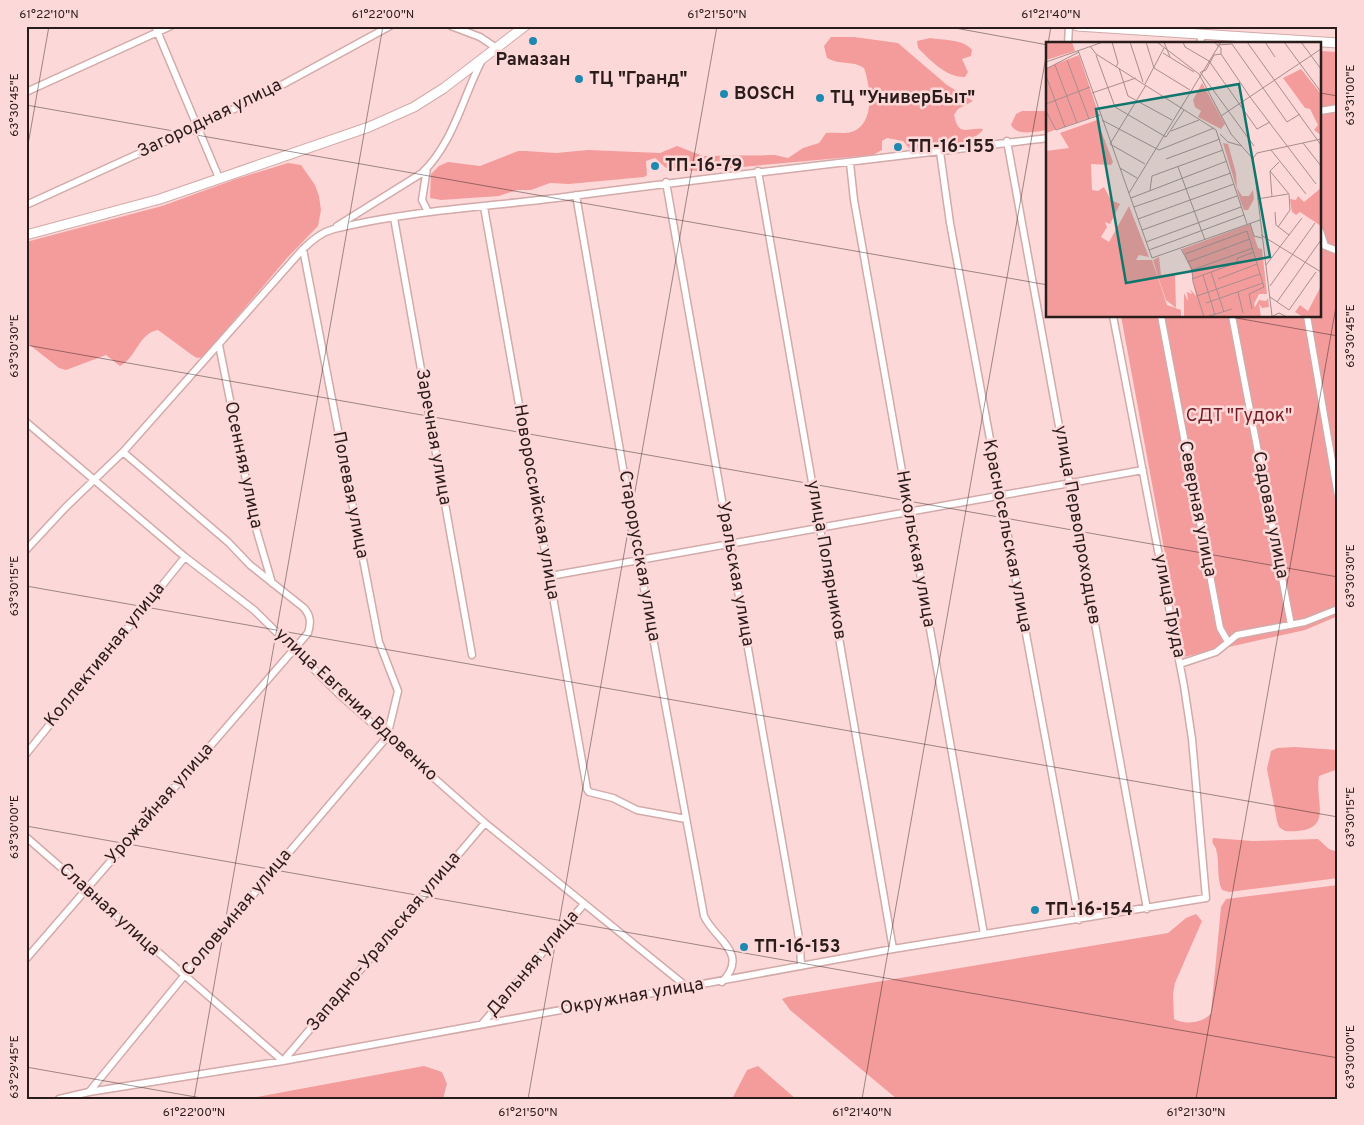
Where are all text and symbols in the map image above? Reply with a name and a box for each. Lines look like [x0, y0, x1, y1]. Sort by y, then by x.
text: 61°22'10"N [19, 7, 79, 23]
text: 61°22'00"N [352, 7, 414, 23]
text: 61°21'50"N [687, 7, 747, 23]
text: 61°21'40"N [1021, 7, 1081, 23]
marker: Рамазан [527, 35, 539, 47]
inset map [1046, 42, 1322, 318]
place label: Рамазан [496, 49, 570, 72]
text: 63°31'00"E [1343, 65, 1359, 125]
place label: ТЦ "Гранд" [589, 68, 687, 91]
text: 63°30'45"E [7, 73, 23, 137]
marker: ТЦ "Гранд" [573, 73, 585, 85]
street label: Загородная улица [134, 74, 286, 164]
place label: BOSCH [734, 83, 795, 106]
place label: ТЦ "УниверБыт" [830, 87, 975, 110]
marker: BOSCH [718, 88, 730, 100]
marker: ТЦ "УниверБыт" [814, 92, 826, 104]
place label: ТП-16-155 [908, 136, 995, 159]
marker: ТП-16-155 [892, 141, 904, 153]
place label: ТП-16-79 [665, 155, 742, 178]
marker: ТП-16-79 [649, 160, 661, 172]
text: 63°30'45"E [1343, 304, 1359, 368]
text: 63°30'30"E [7, 314, 23, 378]
street label: Заречная улица [410, 367, 456, 507]
street label: Осенняя улица [218, 399, 268, 531]
street label: Новороссийская улица [507, 403, 565, 601]
park label: СДТ "Гудок" [1186, 405, 1292, 428]
street label: улица Первопроходцев [1048, 424, 1106, 626]
street label: Полевая улица [326, 429, 374, 561]
street label: Красносельская улица [977, 438, 1037, 634]
street label: Северная улица [1173, 439, 1221, 579]
street label: Садовая улица [1246, 449, 1294, 581]
street label: Старорусская улица [613, 469, 665, 643]
street label: Никольская улица [890, 469, 940, 629]
street label: улица Полярников [801, 478, 851, 642]
street label: Уральская улица [711, 500, 759, 648]
text: 63°30'30"E [1343, 544, 1359, 608]
street label: улица Труда [1148, 552, 1190, 660]
text: 63°30'15"E [7, 556, 23, 616]
street label: Коллективная улица [40, 578, 170, 732]
street label: улица Евгения Вдовенко [270, 623, 442, 787]
street label: Урожайная улица [101, 739, 219, 869]
text: 63°30'15"E [1343, 787, 1359, 847]
text: 63°30'00"E [7, 795, 23, 859]
street label: Соловьиная улица [177, 844, 297, 982]
street label: Западно-Уральская улица [302, 847, 466, 1037]
street label: Славная улица [53, 858, 165, 962]
place label: ТП-16-154 [1045, 899, 1133, 922]
marker: ТП-16-154 [1029, 904, 1041, 916]
street label: Дальняя улица [482, 906, 584, 1022]
place label: ТП-16-153 [754, 936, 841, 959]
marker: ТП-16-153 [738, 941, 750, 953]
street label: Окружная улица [559, 973, 705, 1021]
text: 63°30'00"E [1343, 1025, 1359, 1089]
text: 63°29'45"E [7, 1035, 23, 1099]
text: 61°22'00"N [163, 1105, 225, 1121]
text: 61°21'50"N [498, 1105, 558, 1121]
text: 61°21'40"N [832, 1105, 892, 1121]
text: 61°21'30"N [1166, 1105, 1226, 1121]

